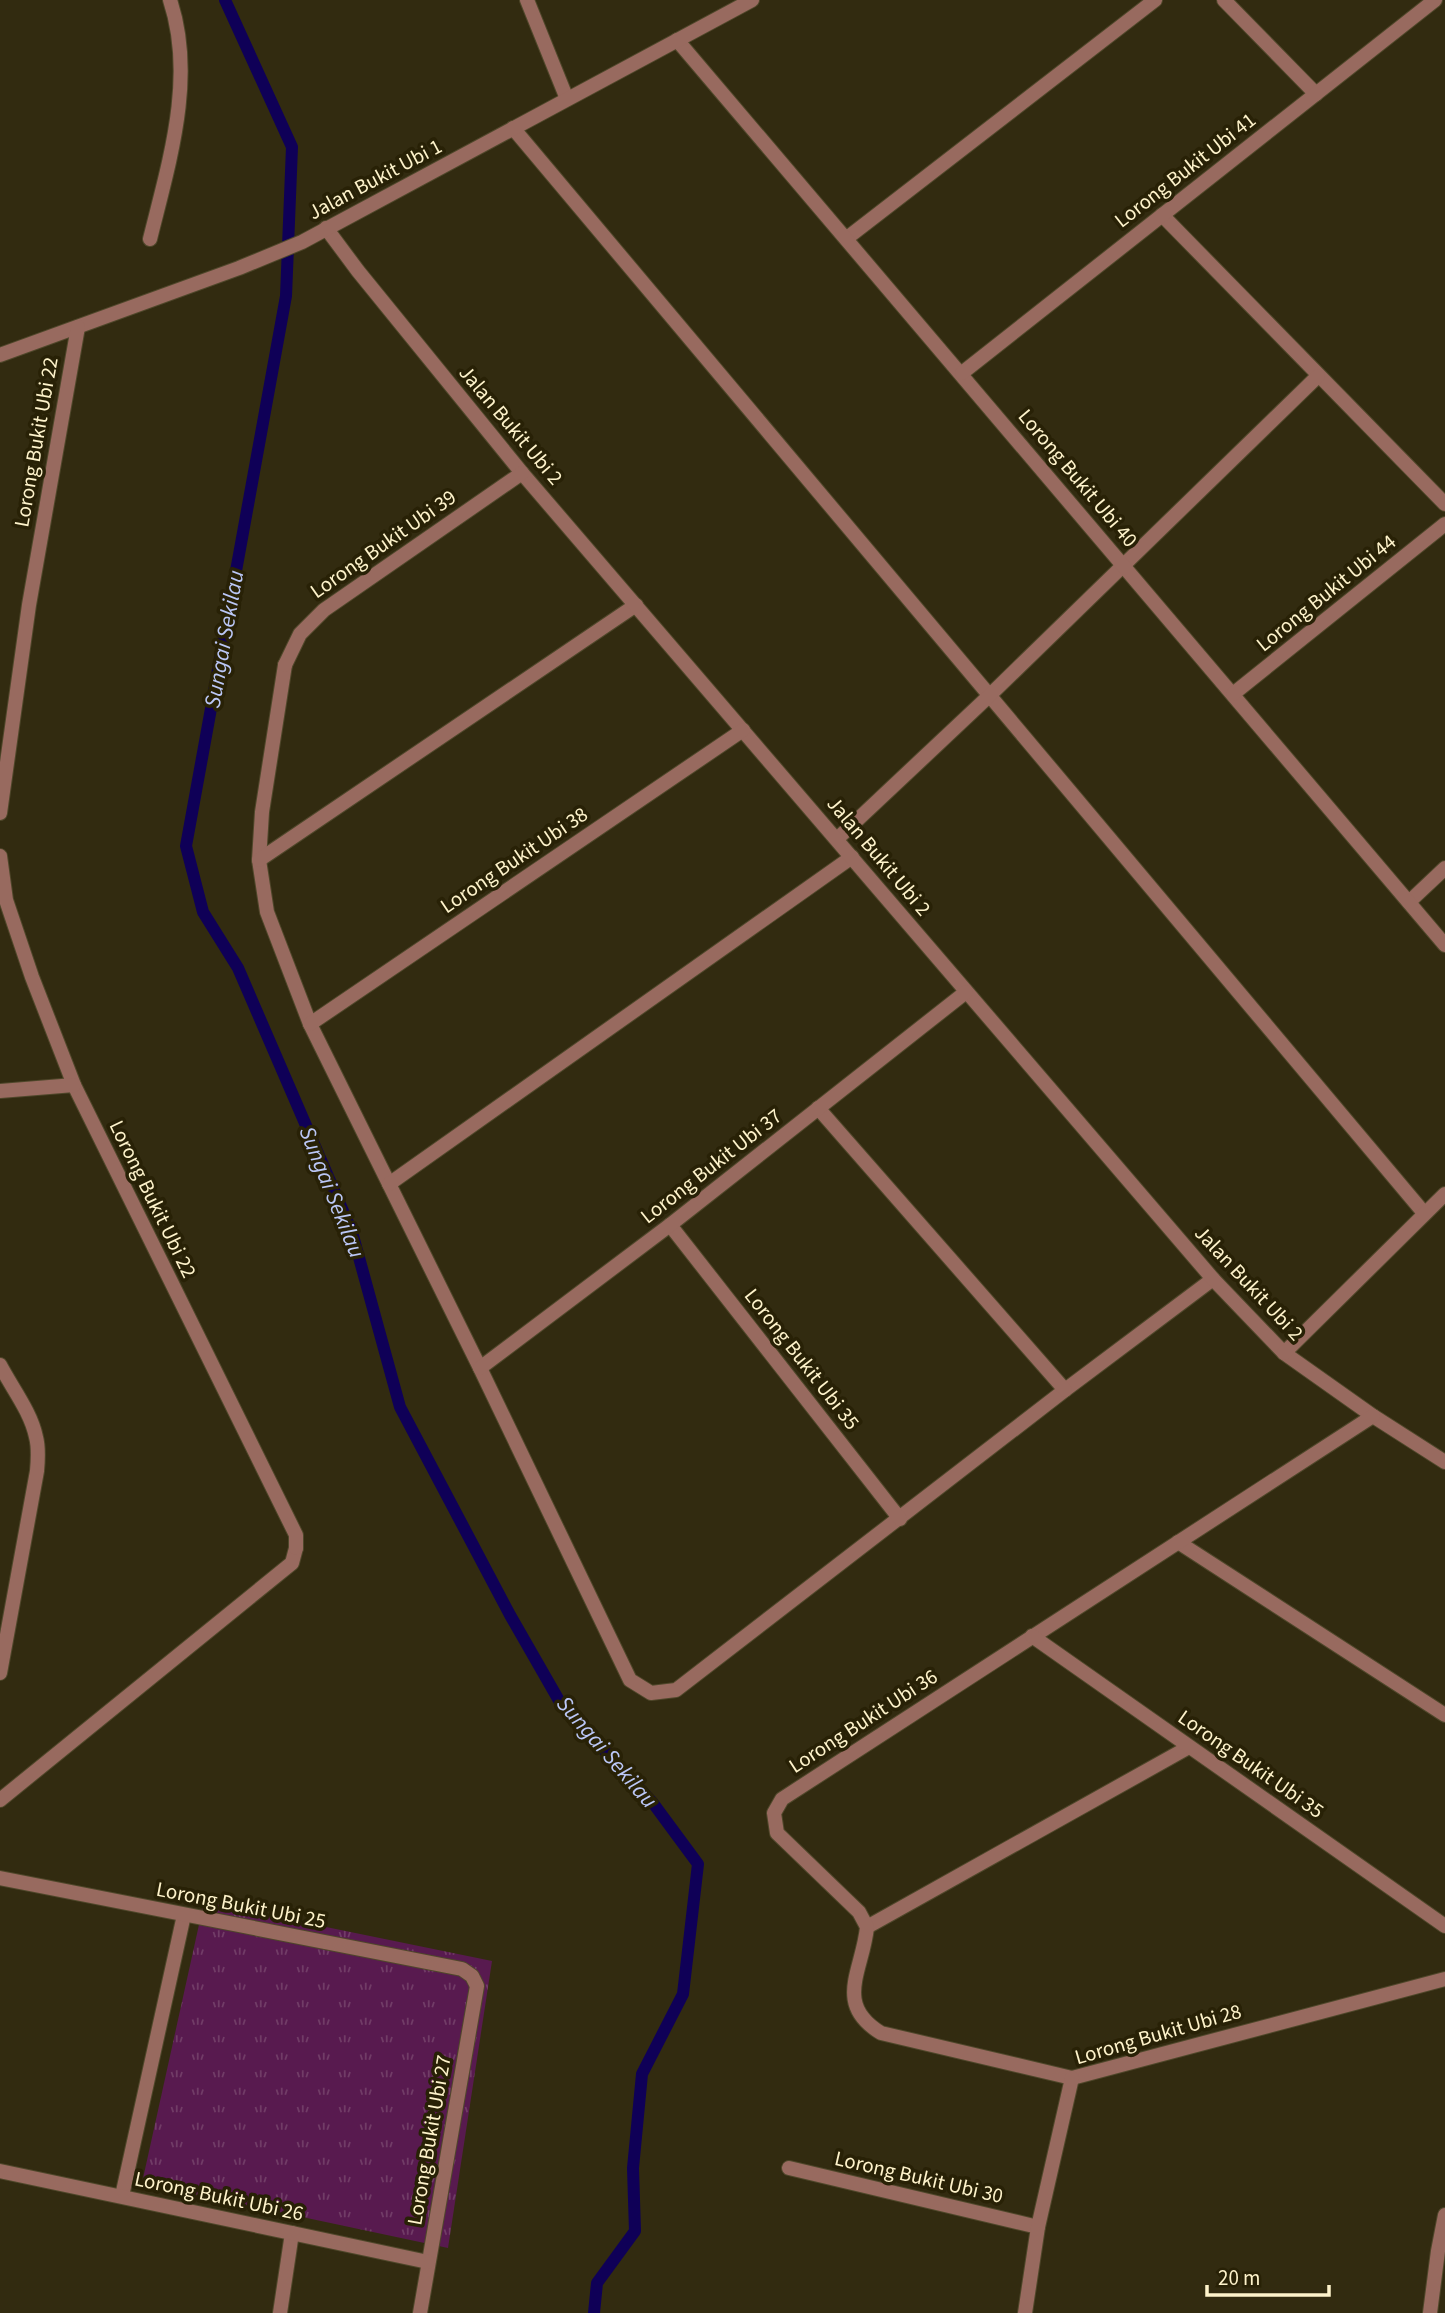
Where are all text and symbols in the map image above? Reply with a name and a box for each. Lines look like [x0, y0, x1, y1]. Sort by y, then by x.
street label: Lorong Bukit Ubi 41 [1108, 105, 1262, 235]
street label: Jalan Bukit Ubi 1 [303, 131, 447, 227]
street label: Lorong Bukit Ubi 22 [6, 355, 66, 529]
street label: Jalan Bukit Ubi 2 [452, 359, 570, 491]
street label: Lorong Bukit Ubi 40 [1011, 402, 1145, 554]
street label: Lorong Bukit Ubi 39 [304, 482, 462, 606]
street label: Lorong Bukit Ubi 44 [1250, 527, 1402, 659]
water label: Sungai Sekilau [196, 567, 252, 711]
street label: Jalan Bukit Ubi 2 [820, 790, 938, 922]
street label: Lorong Bukit Ubi 38 [434, 799, 594, 921]
street label: Lorong Bukit Ubi 37 [634, 1101, 788, 1231]
street label: Lorong Bukit Ubi 22 [102, 1115, 204, 1283]
water label: Sungai Sekilau [291, 1121, 373, 1263]
street label: Jalan Bukit Ubi 2 [1188, 1219, 1310, 1347]
street label: Lorong Bukit Ubi 35 [737, 1282, 867, 1436]
street label: Lorong Bukit Ubi 36 [783, 1662, 943, 1780]
water label: Sungai Sekilau [549, 1689, 665, 1815]
street label: Lorong Bukit Ubi 35 [1172, 1702, 1330, 1826]
street label: Lorong Bukit Ubi 25 [154, 1874, 328, 1936]
street label: Lorong Bukit Ubi 28 [1071, 1996, 1245, 2072]
street label: Lorong Bukit Ubi 27 [399, 2053, 459, 2227]
street label: Lorong Bukit Ubi 30 [832, 2143, 1006, 2211]
street label: Lorong Bukit Ubi 26 [132, 2163, 306, 2229]
scale bar [1207, 2254, 1330, 2298]
text: 20 m [1218, 2263, 1260, 2293]

